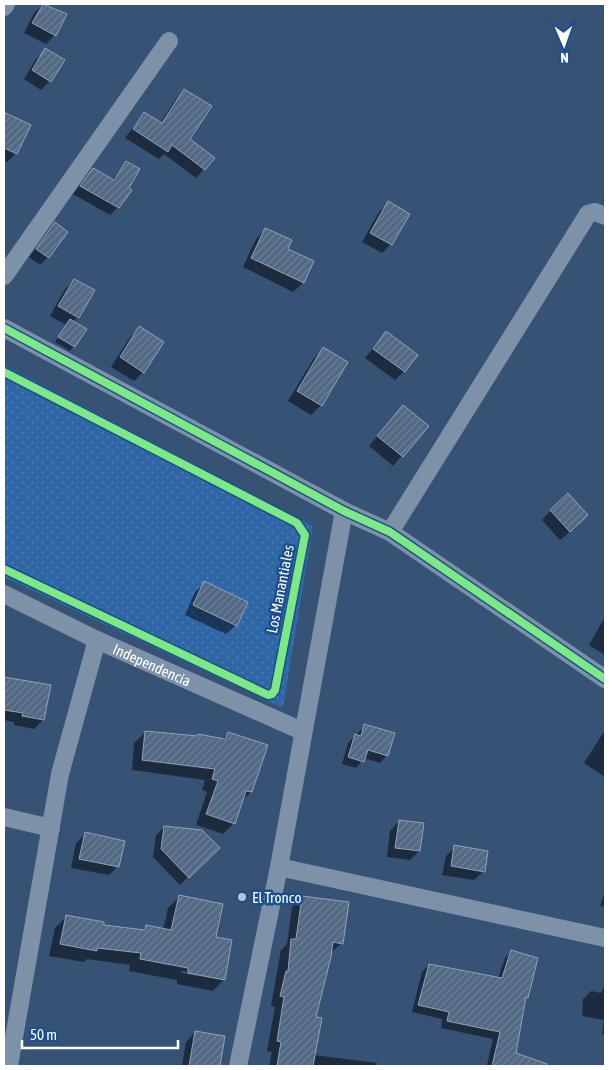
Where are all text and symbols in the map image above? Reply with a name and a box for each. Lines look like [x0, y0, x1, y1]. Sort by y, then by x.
north arrow [539, 20, 589, 70]
text: N [560, 50, 569, 66]
street label: Los Manantiales [263, 543, 297, 635]
street label: Independencia [110, 640, 194, 689]
place label: El Tronco [252, 889, 301, 906]
marker: El Tronco [236, 891, 248, 903]
scale bar [22, 1018, 179, 1050]
text: 50 m [30, 1026, 57, 1043]

